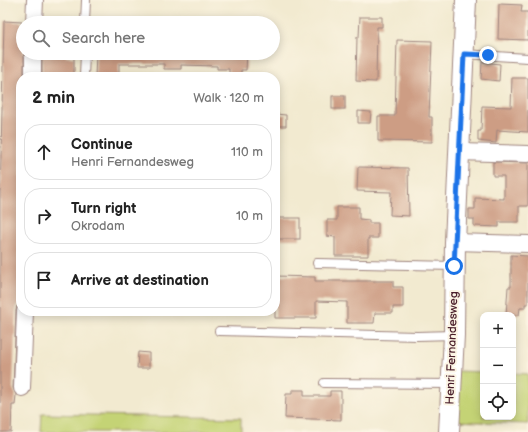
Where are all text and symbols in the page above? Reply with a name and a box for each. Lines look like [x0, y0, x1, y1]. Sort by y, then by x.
search box [16, 16, 280, 60]
icon: search [30, 27, 52, 49]
text: Search here [62, 29, 145, 48]
route end [479, 46, 497, 64]
text: 2 min [32, 88, 75, 108]
text: Walk · 120 m [193, 90, 264, 106]
text: Continue [71, 135, 133, 154]
icon: ahead [33, 141, 55, 163]
text: 110 m [231, 144, 263, 160]
text: Henri Fernandesweg [71, 154, 194, 170]
text: Turn right [71, 199, 136, 218]
icon: right [33, 205, 55, 227]
text: 10 m [236, 208, 263, 224]
text: Okrodam [71, 218, 125, 234]
route start [445, 257, 463, 275]
icon: arrive [33, 269, 55, 291]
text: Arrive at destination [71, 271, 209, 290]
street label: Henri Fernandesweg [443, 291, 461, 405]
map controls [480, 312, 516, 420]
button: + [480, 312, 516, 348]
button: − [480, 348, 516, 384]
button: locate [480, 384, 516, 420]

